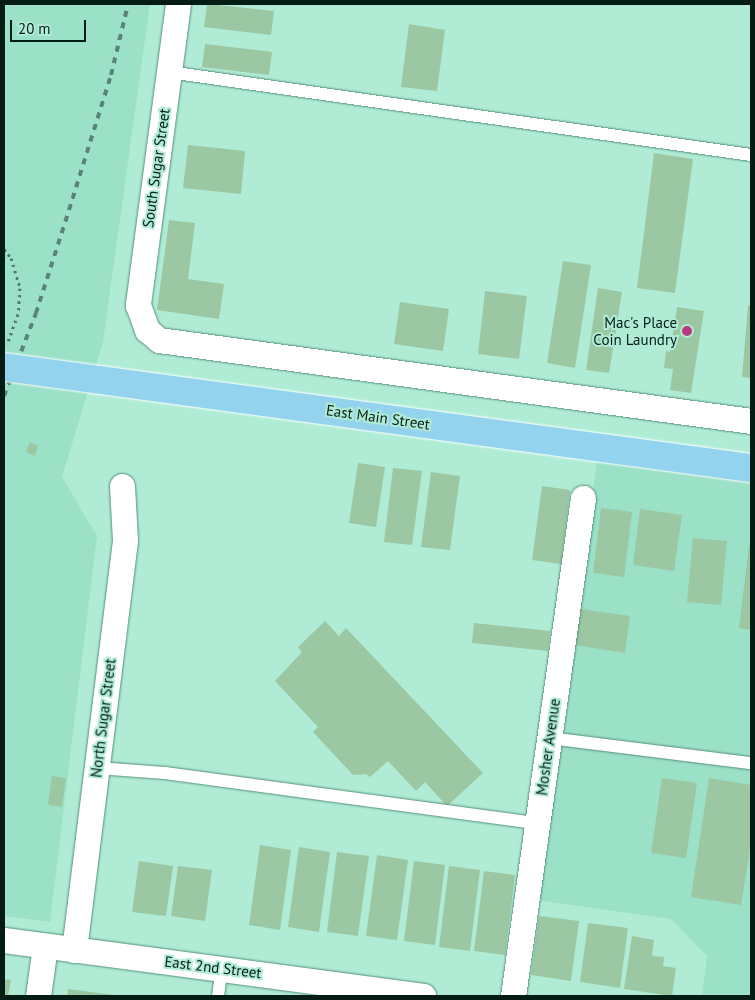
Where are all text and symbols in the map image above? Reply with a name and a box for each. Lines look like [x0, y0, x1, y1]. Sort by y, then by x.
scale bar [12, 10, 89, 42]
text: 20 m [18, 19, 51, 38]
street label: South Sugar Street [139, 107, 173, 229]
place label: Mac's Place Coin Laundry [593, 313, 677, 348]
marker: Mac's Place Coin Laundry [681, 325, 693, 337]
street label: East Main Street [325, 401, 431, 433]
street label: North Sugar Street [87, 657, 119, 779]
street label: Mosher Avenue [532, 697, 564, 797]
street label: East 2nd Street [163, 952, 263, 982]

